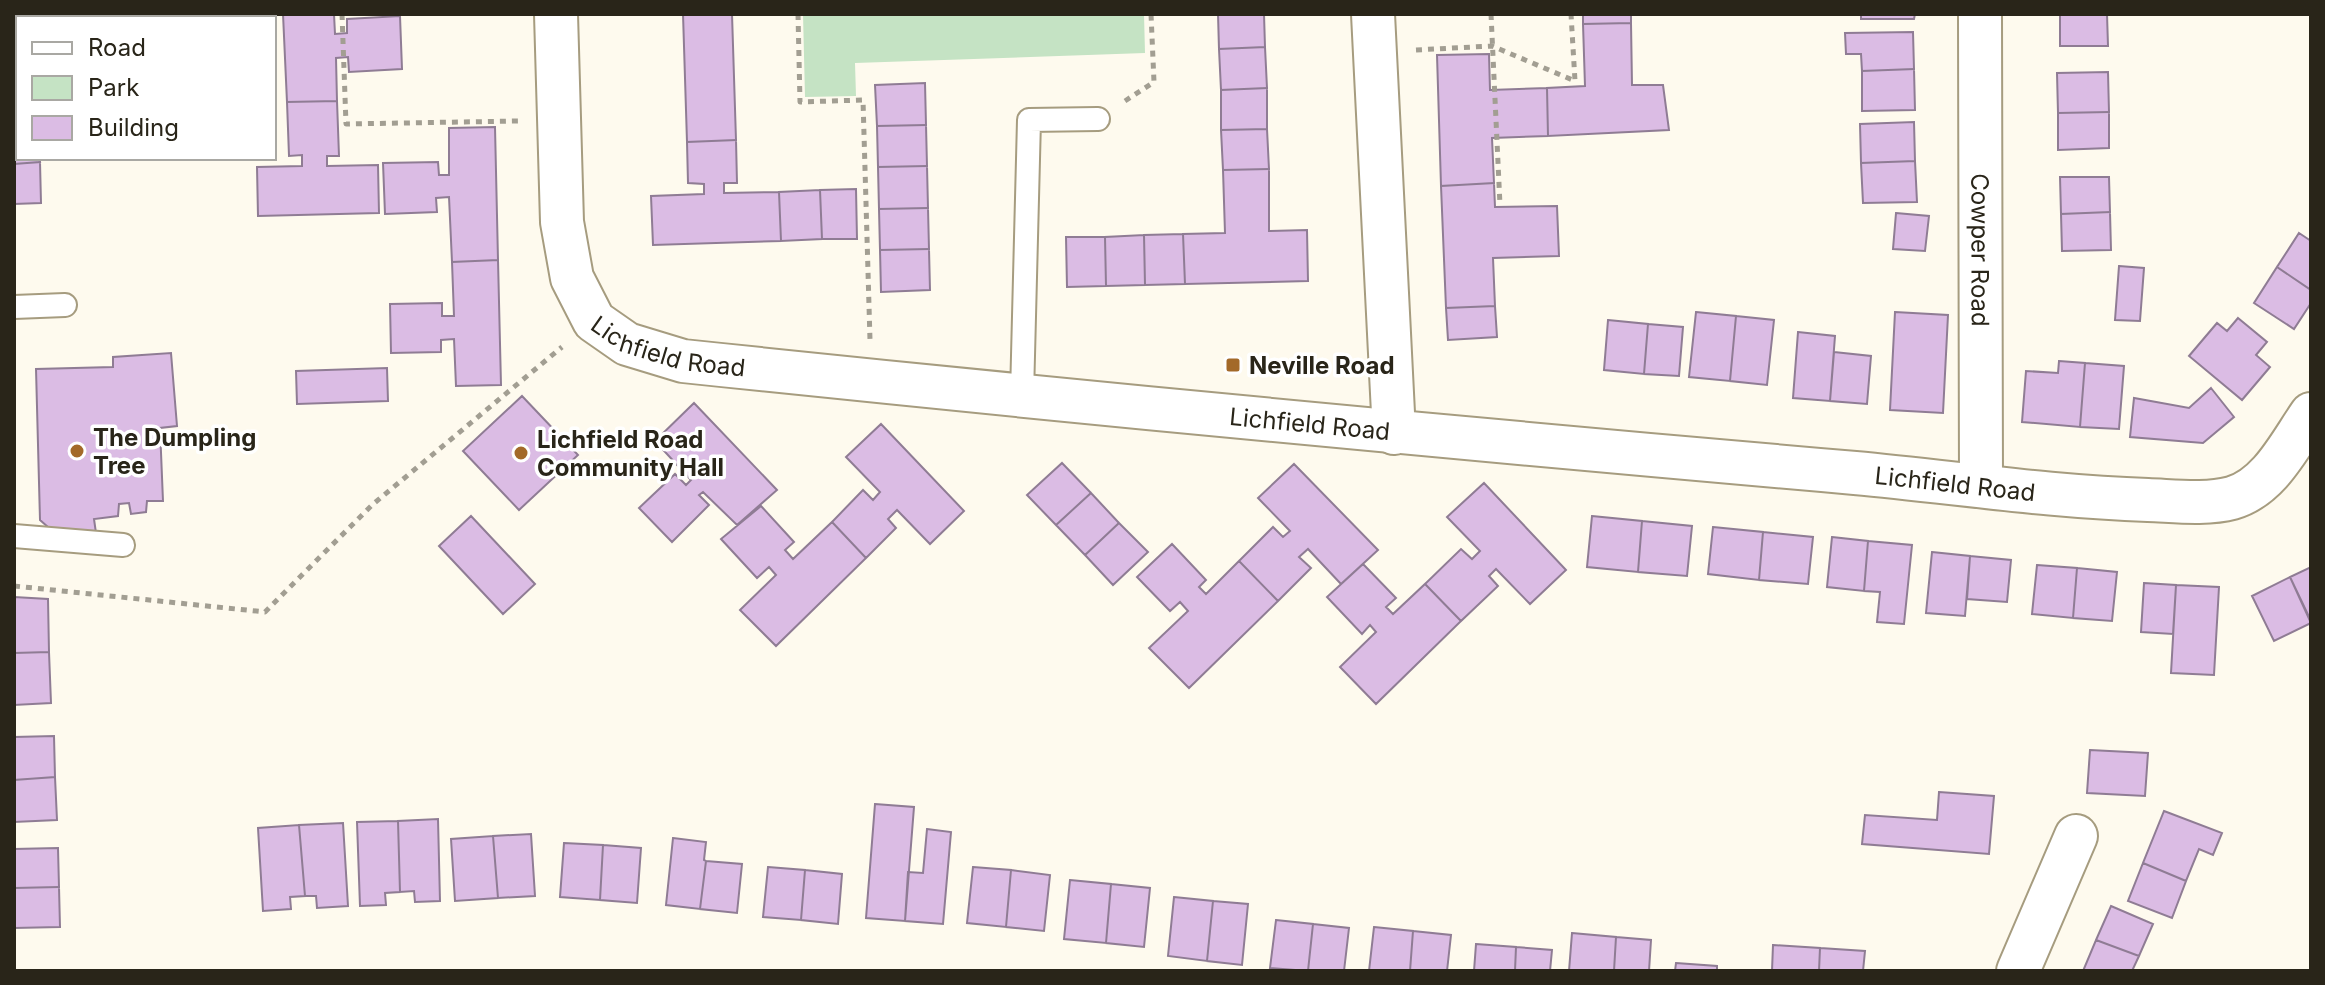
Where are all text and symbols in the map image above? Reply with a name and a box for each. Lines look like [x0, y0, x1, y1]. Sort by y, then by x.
legend [16, 16, 276, 160]
text: Road [88, 33, 146, 62]
text: Park [88, 73, 139, 102]
text: Building [88, 113, 179, 142]
street label: Cowper Road [1966, 173, 1995, 327]
street label: Lichfield Road [586, 309, 747, 382]
place label: Neville Road [1249, 351, 1395, 380]
marker: Neville Road [1224, 356, 1242, 374]
street label: Lichfield Road [1228, 401, 1391, 446]
place label: The Dumpling Tree [93, 423, 256, 480]
place label: Lichfield Road Community Hall [537, 425, 724, 482]
marker: The Dumpling Tree [68, 442, 86, 460]
marker: Lichfield Road Community Hall [512, 444, 530, 462]
street label: Lichfield Road [1873, 460, 2037, 507]

